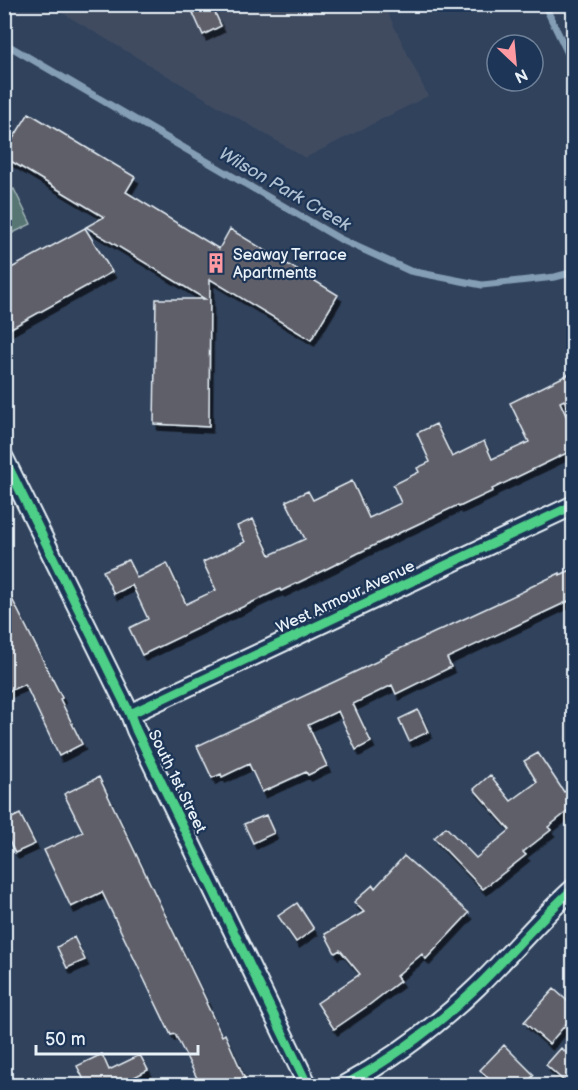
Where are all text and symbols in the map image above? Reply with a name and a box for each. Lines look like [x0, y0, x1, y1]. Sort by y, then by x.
north arrow [485, 33, 545, 93]
text: N [511, 64, 530, 86]
water label: Wilson Park Creek [215, 143, 355, 236]
place label: Seaway Terrace Apartments [233, 246, 347, 283]
building icon: Seaway Terrace Apartments [204, 251, 228, 275]
street label: West Armour Avenue [273, 557, 418, 638]
street label: South 1st Street [143, 727, 210, 836]
scale bar [36, 1018, 198, 1056]
text: 50 m [45, 1029, 86, 1050]

